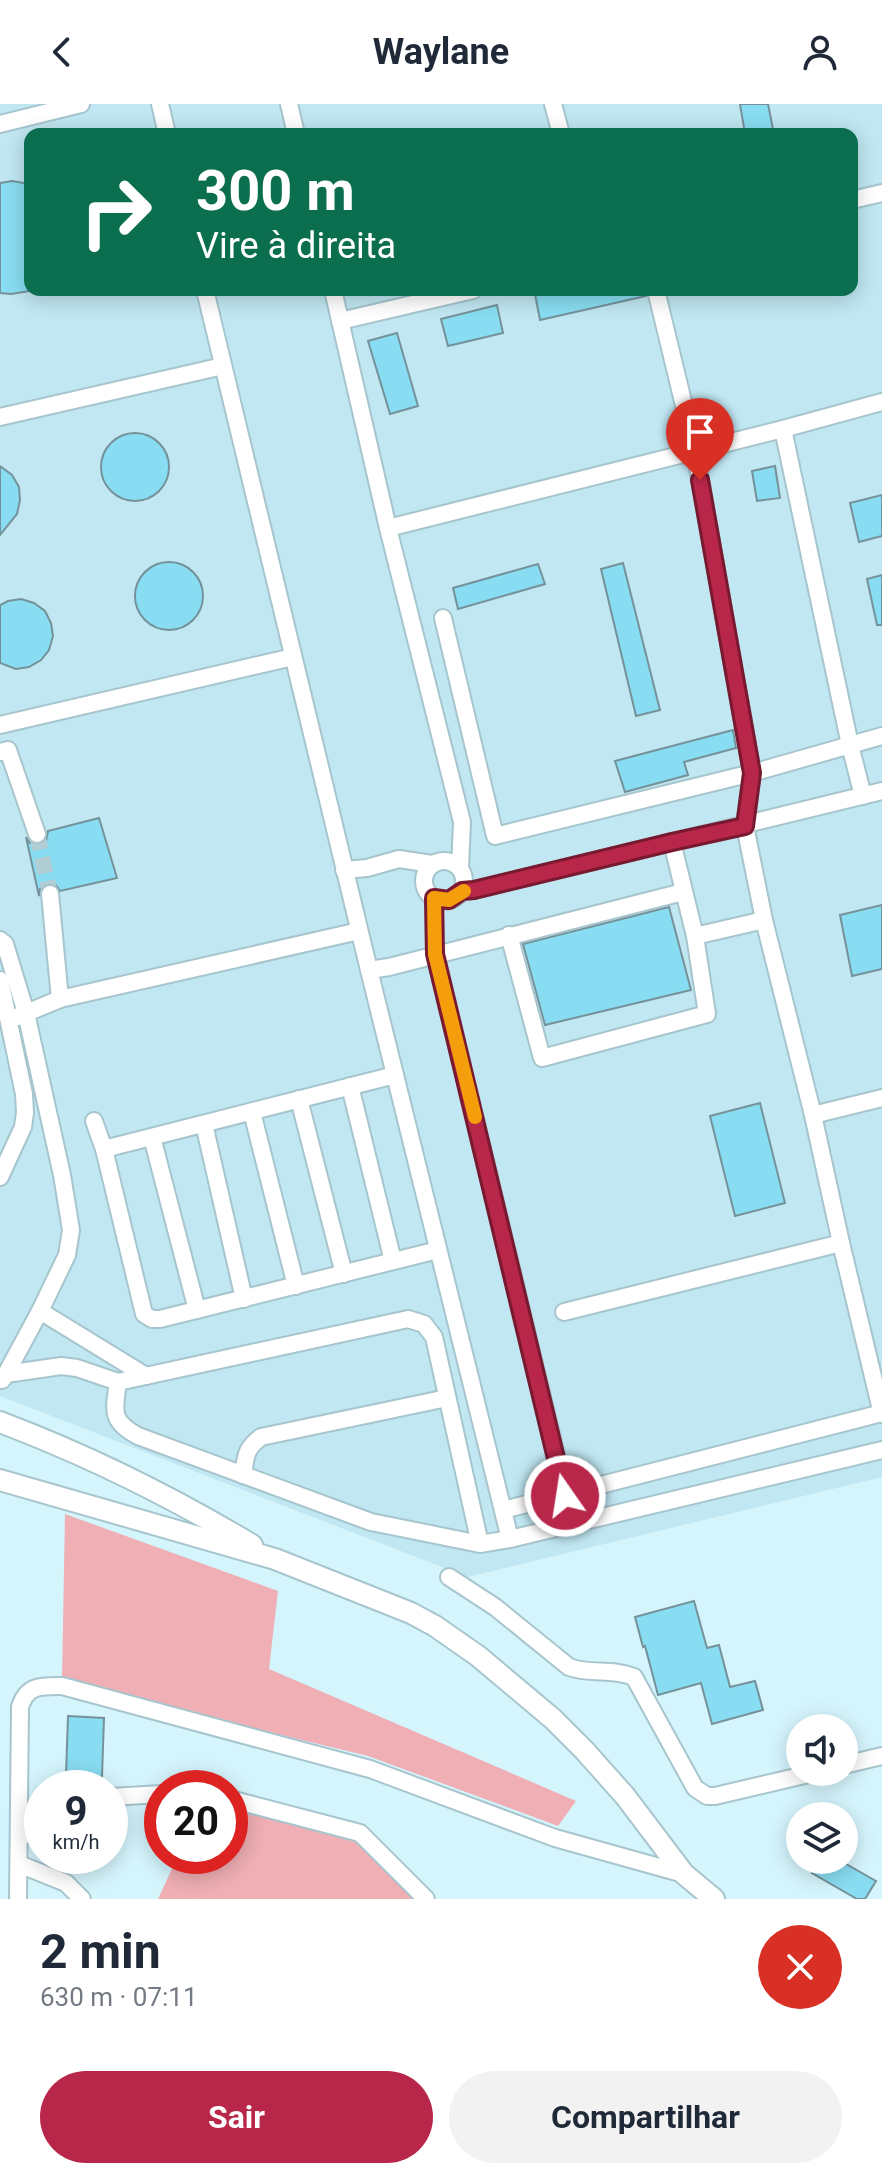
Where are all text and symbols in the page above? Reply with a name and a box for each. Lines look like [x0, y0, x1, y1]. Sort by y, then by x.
icon: back [40, 30, 84, 74]
icon: person [798, 30, 842, 74]
text: Waylane [373, 31, 509, 73]
text: 300 m [196, 158, 355, 224]
icon: right [64, 160, 168, 264]
text: Vire à direita [196, 225, 396, 267]
pin [666, 398, 734, 480]
icon: arrive [678, 410, 722, 454]
position arrow [523, 1454, 607, 1538]
map controls [786, 1714, 858, 1874]
button: sound [786, 1714, 858, 1786]
speed limit sign: 20 [144, 1770, 248, 1874]
text: 9 [65, 1788, 87, 1835]
button: layers [786, 1802, 858, 1874]
text: km/h [53, 1830, 99, 1854]
text: 2 min [40, 1923, 161, 1980]
button: close [758, 1925, 842, 2009]
text: 630 m · 07:11 [40, 1982, 198, 2012]
button: Sair [40, 2071, 433, 2163]
button: Compartilhar [449, 2071, 842, 2163]

